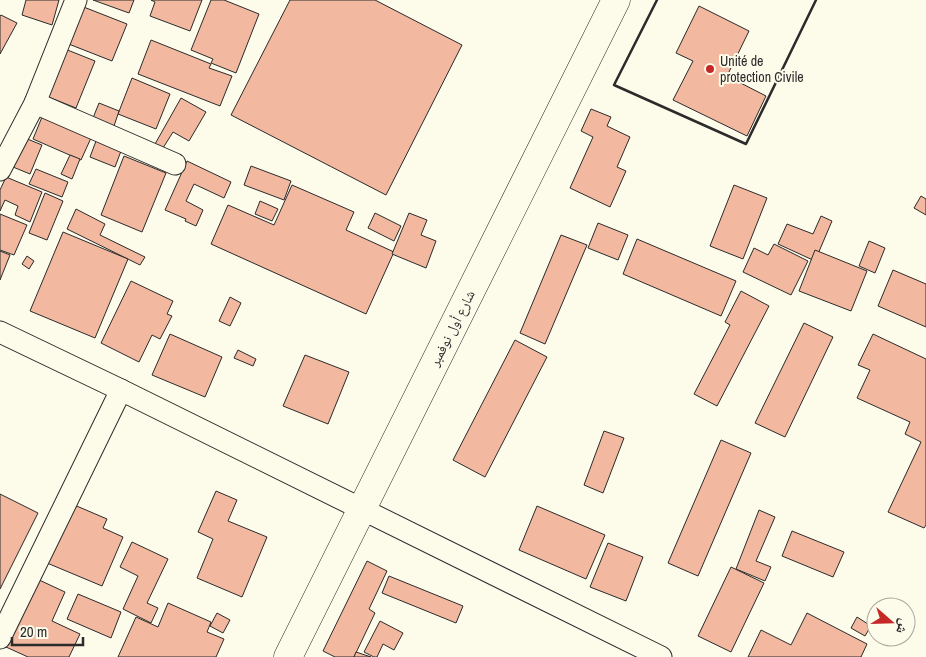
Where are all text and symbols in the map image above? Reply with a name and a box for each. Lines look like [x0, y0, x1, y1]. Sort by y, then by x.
place label: Unité de protection Civile [720, 52, 804, 86]
marker: Unité de protection Civile [704, 63, 716, 75]
street label: شارع أول نوفمبر [425, 287, 480, 370]
north arrow [866, 597, 916, 647]
scale bar [12, 614, 84, 646]
text: ش [892, 616, 914, 637]
text: 20 m [20, 621, 47, 642]

